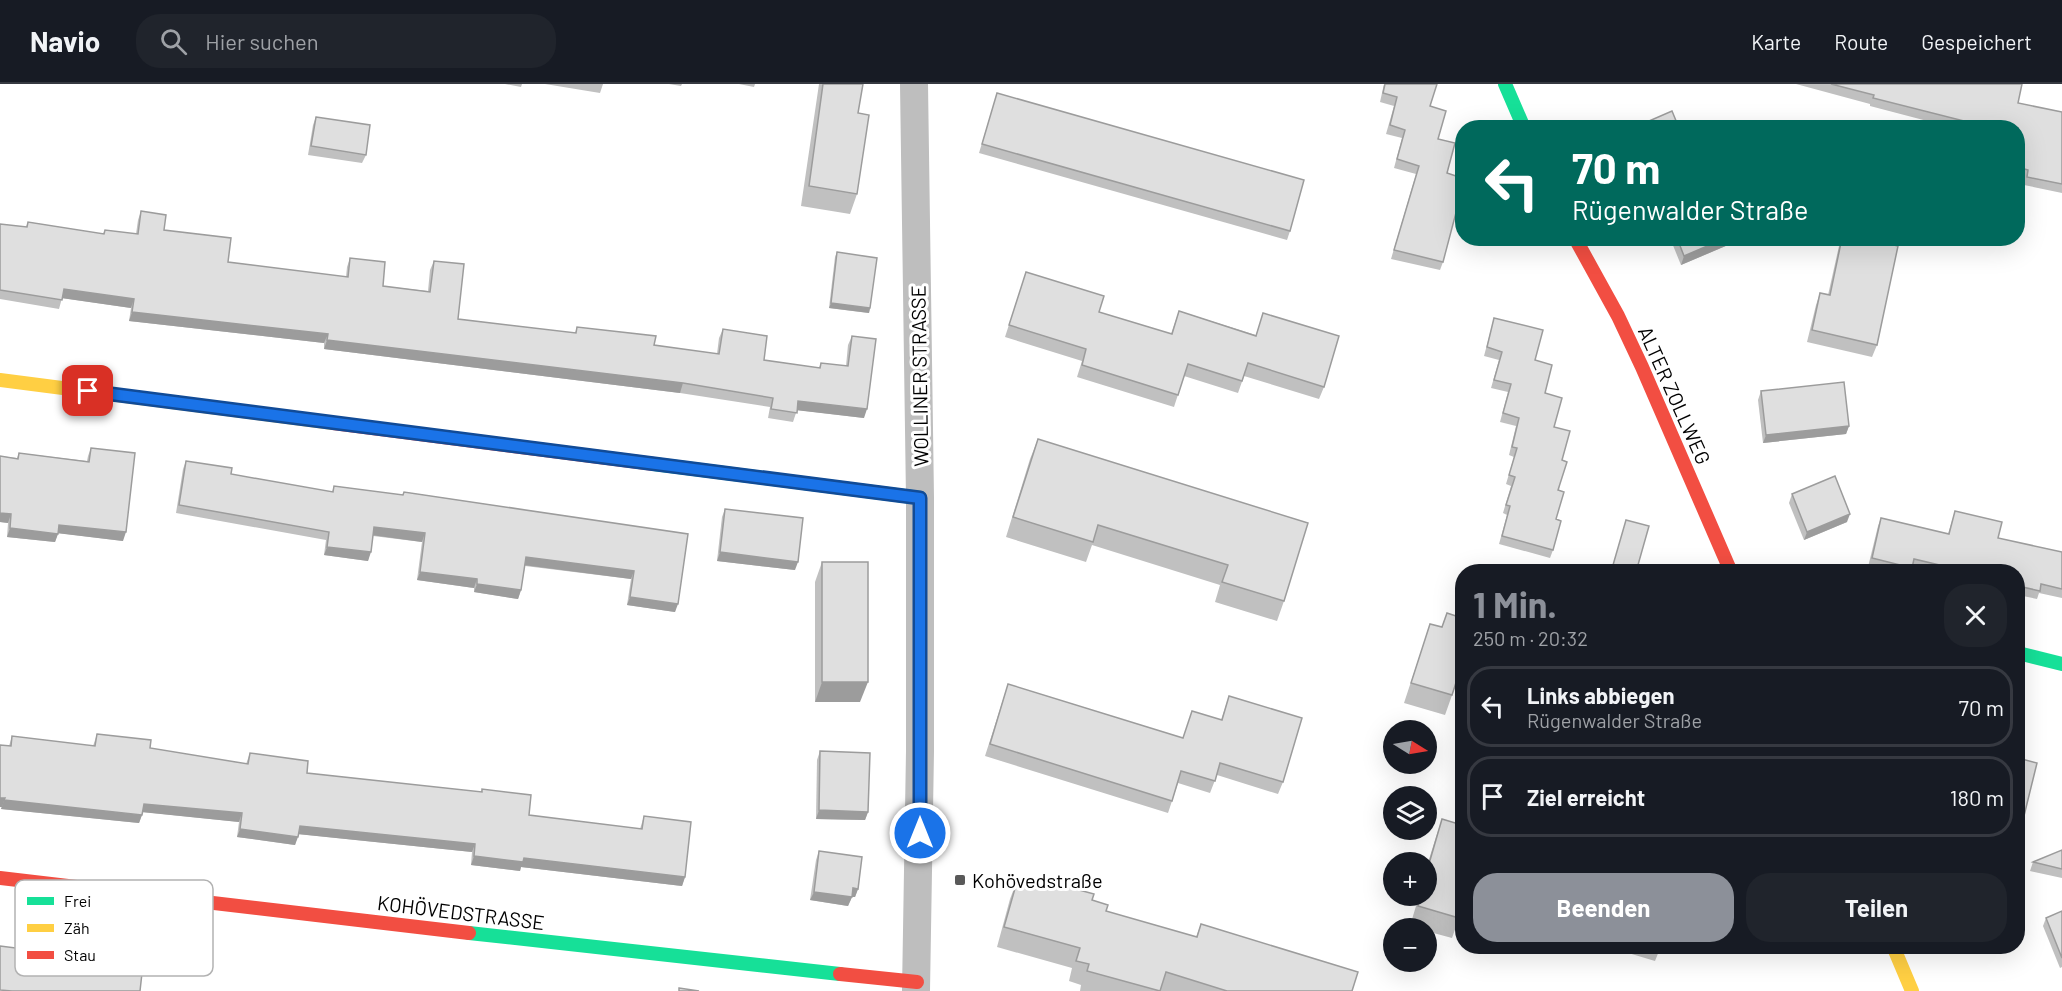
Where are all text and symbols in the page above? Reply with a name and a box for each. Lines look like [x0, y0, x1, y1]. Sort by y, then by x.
search box [136, 14, 556, 68]
text: Navio [30, 24, 100, 58]
icon: search [157, 25, 190, 58]
text: Hier suchen [205, 28, 319, 54]
text: Karte [1751, 29, 1801, 54]
text: Route [1834, 29, 1888, 54]
text: Gespeichert [1921, 29, 2032, 54]
text: 70 m [1572, 142, 1660, 192]
icon: left [1473, 144, 1551, 222]
text: Rügenwalder Straße [1572, 193, 1808, 225]
street label: WOLLINER STRASSE [905, 285, 933, 467]
street label: ALTER ZOLLWEG [1634, 322, 1716, 468]
pin [62, 365, 113, 416]
icon: arrive [71, 374, 104, 407]
text: 1 Min. [1473, 582, 1557, 625]
button: close [1944, 584, 2007, 647]
text: 250 m · 20:32 [1473, 626, 1588, 650]
text: Links abbiegen [1527, 682, 1675, 708]
icon: left [1476, 690, 1509, 723]
text: 70 m [1959, 694, 2004, 720]
text: Rügenwalder Straße [1527, 708, 1702, 732]
north arrow [1383, 720, 1437, 774]
map controls [1383, 720, 1437, 972]
icon: arrive [1476, 780, 1509, 813]
text: Ziel erreicht [1527, 784, 1645, 810]
text: 180 m [1950, 784, 2004, 810]
button: layers [1383, 786, 1437, 840]
position arrow [888, 801, 952, 865]
button: + [1383, 852, 1437, 906]
place label: Kohövedstraße [972, 868, 1103, 892]
marker: Kohövedstraße [953, 873, 967, 887]
button: Beenden [1473, 873, 1734, 942]
button: Teilen [1746, 873, 2007, 942]
legend [15, 880, 213, 976]
street label: KOHÖVEDSTRASSE [376, 890, 546, 934]
text: Frei [64, 891, 91, 910]
text: Zäh [64, 918, 90, 937]
button: − [1383, 918, 1437, 972]
text: Stau [64, 945, 96, 964]

